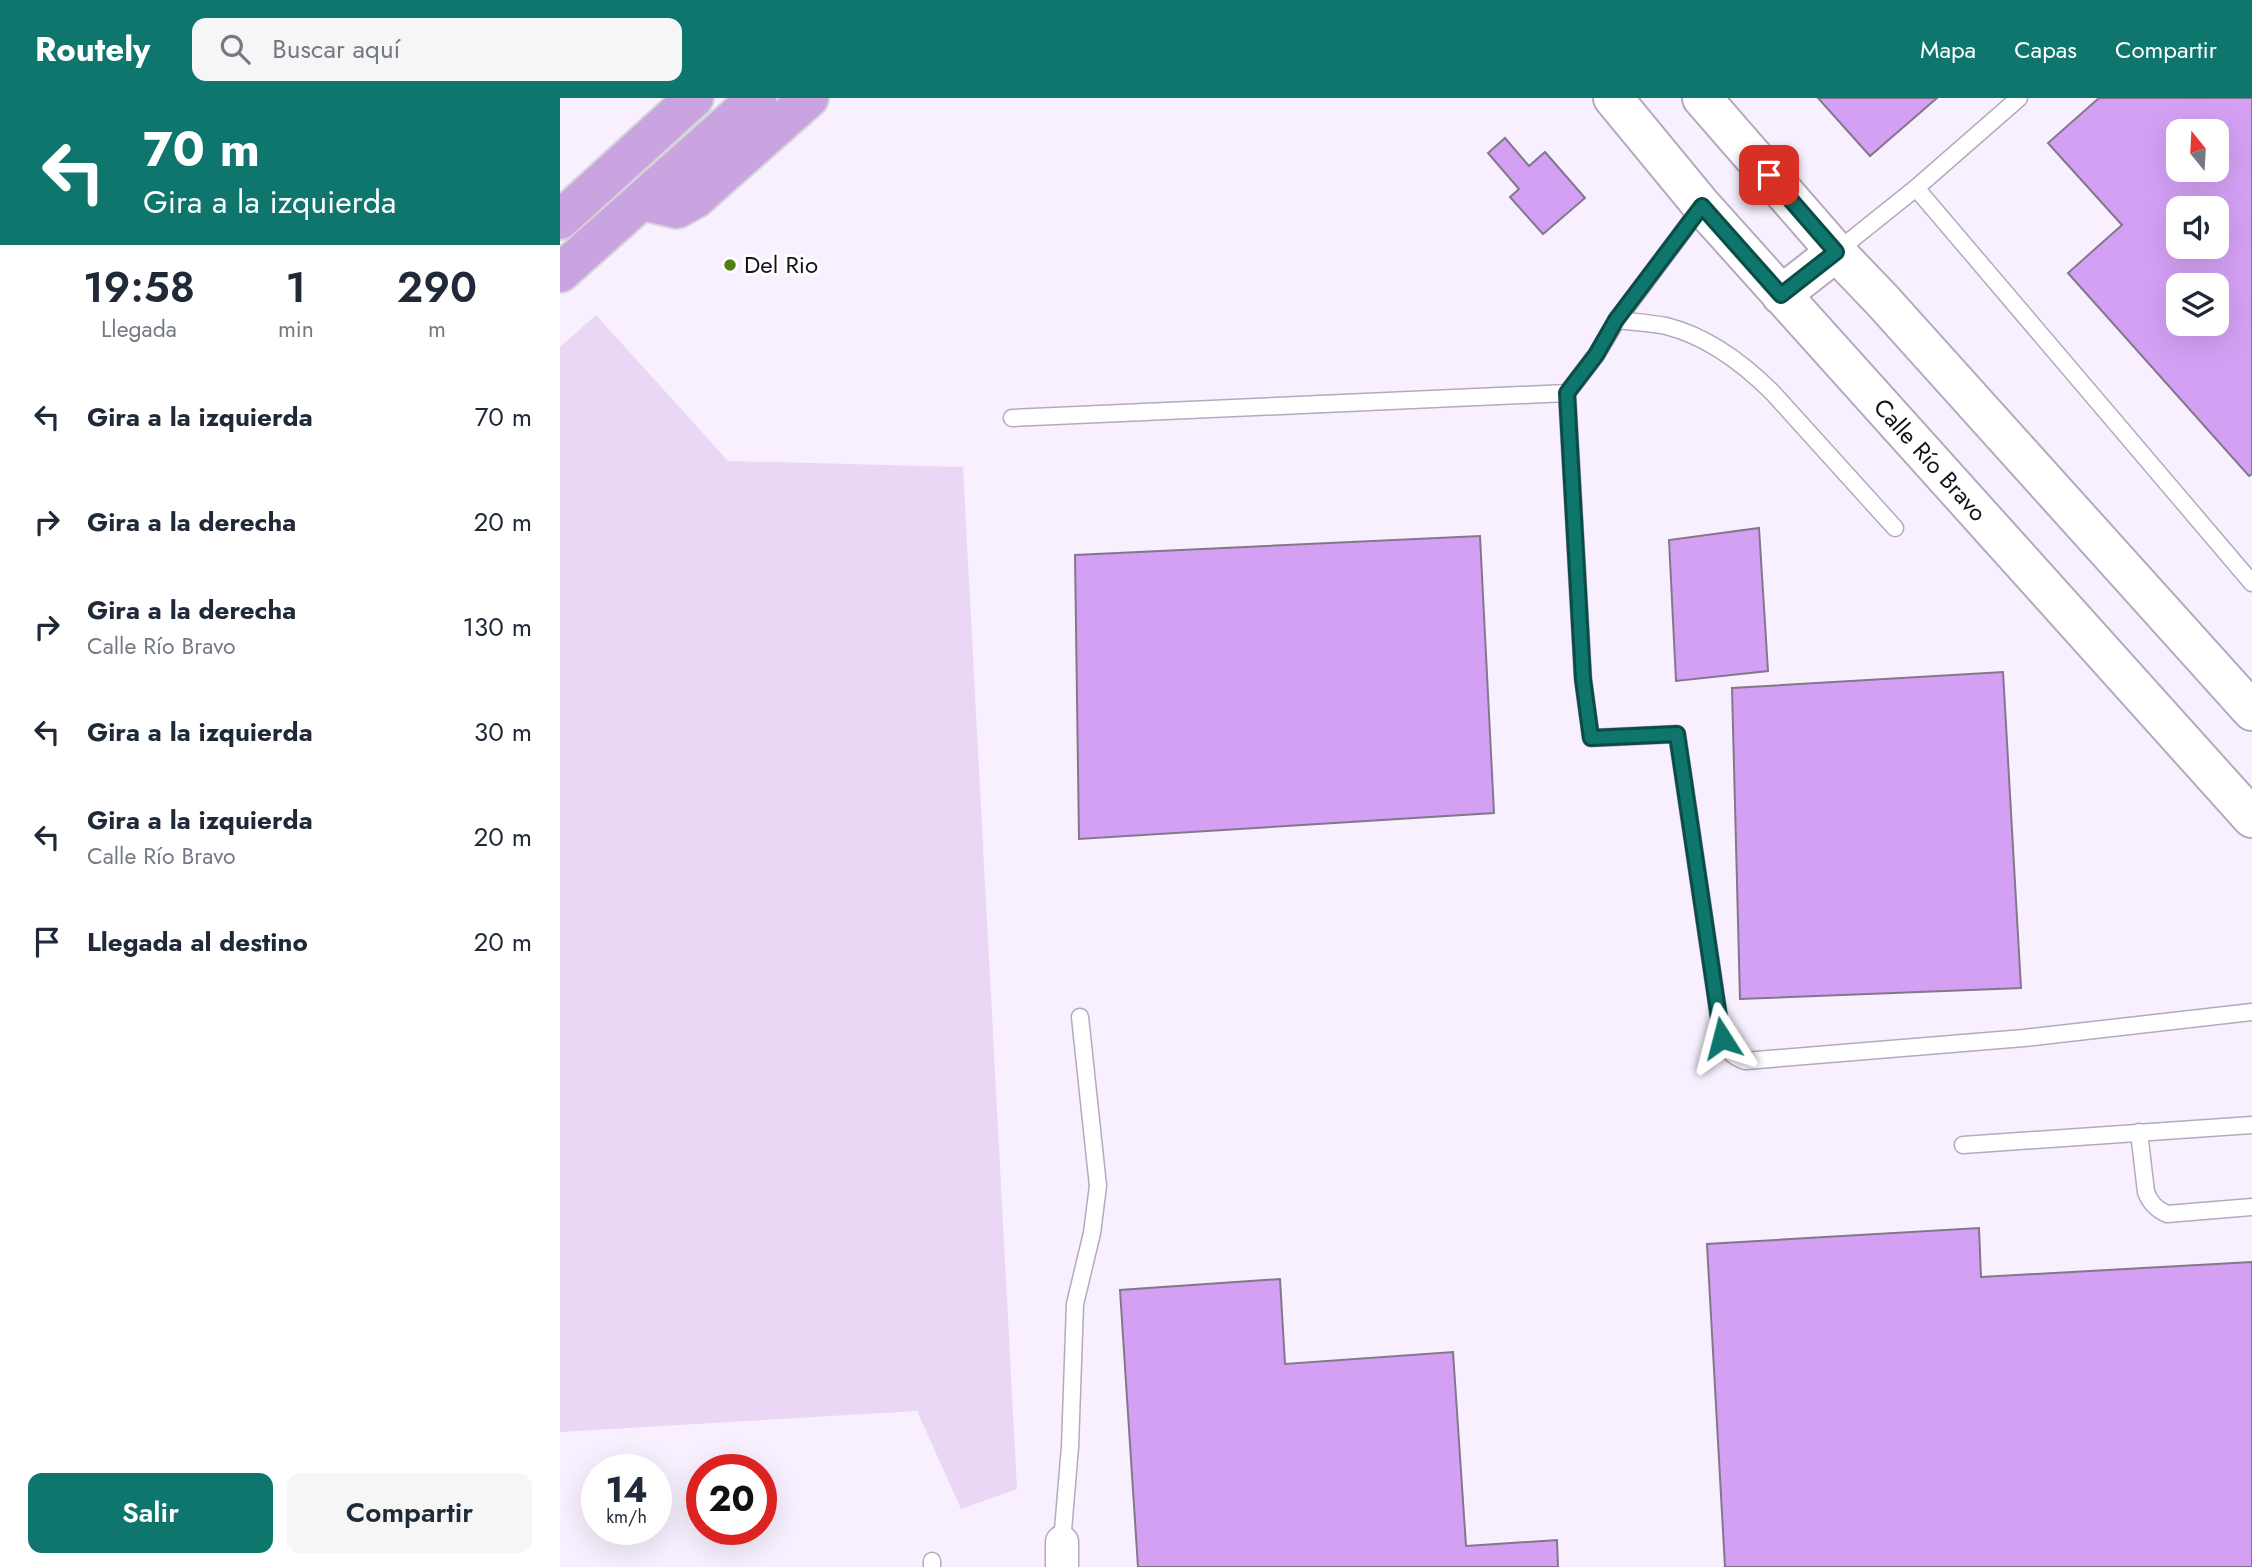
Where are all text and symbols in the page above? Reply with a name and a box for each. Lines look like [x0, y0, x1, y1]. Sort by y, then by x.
search box [192, 18, 682, 81]
text: Routely [35, 26, 150, 73]
icon: search [216, 30, 254, 68]
text: Buscar aquí [272, 30, 400, 68]
text: Mapa [1920, 32, 1976, 67]
text: Capas [2014, 32, 2077, 67]
text: Compartir [2115, 32, 2217, 67]
text: 70 m [143, 114, 260, 184]
north arrow [2166, 119, 2230, 182]
map controls [2166, 119, 2229, 336]
icon: left [28, 126, 119, 217]
pin [1739, 145, 1799, 205]
icon: arrive [1750, 156, 1788, 194]
text: Gira a la izquierda [143, 179, 396, 225]
button: sound [2166, 196, 2229, 259]
place label: Del Rio [744, 247, 818, 282]
text: 19:58 [83, 257, 195, 318]
text: 1 [286, 257, 306, 318]
text: 290 [397, 257, 477, 318]
marker: Del Rio [722, 257, 738, 273]
button: layers [2166, 273, 2229, 336]
text: Llegada [101, 312, 177, 346]
text: min [278, 312, 314, 346]
text: m [428, 312, 446, 346]
street label: Calle Río Bravo [1866, 390, 1995, 529]
icon: left [28, 398, 66, 436]
text: Gira a la izquierda [87, 398, 313, 436]
text: 70 m [475, 398, 532, 436]
icon: right [28, 503, 66, 541]
text: Gira a la derecha [87, 503, 296, 541]
text: 20 m [474, 503, 532, 541]
text: Gira a la derecha [87, 591, 296, 629]
icon: right [28, 608, 66, 646]
text: 130 m [462, 608, 532, 646]
text: Calle Río Bravo [87, 629, 235, 663]
icon: left [28, 713, 66, 751]
text: Gira a la izquierda [87, 713, 313, 751]
text: 30 m [474, 713, 532, 751]
text: Gira a la izquierda [87, 801, 313, 839]
icon: left [28, 818, 66, 856]
text: 20 m [474, 818, 532, 856]
text: Calle Río Bravo [87, 839, 235, 873]
icon: arrive [28, 923, 66, 961]
text: Llegada al destino [87, 923, 308, 961]
text: 20 m [474, 923, 532, 961]
position arrow [1685, 1001, 1759, 1075]
speed limit sign: 20 [686, 1454, 777, 1545]
text: 14 [605, 1465, 648, 1515]
button: Salir [28, 1473, 273, 1553]
button: Compartir [287, 1473, 532, 1553]
text: km/h [606, 1504, 647, 1530]

